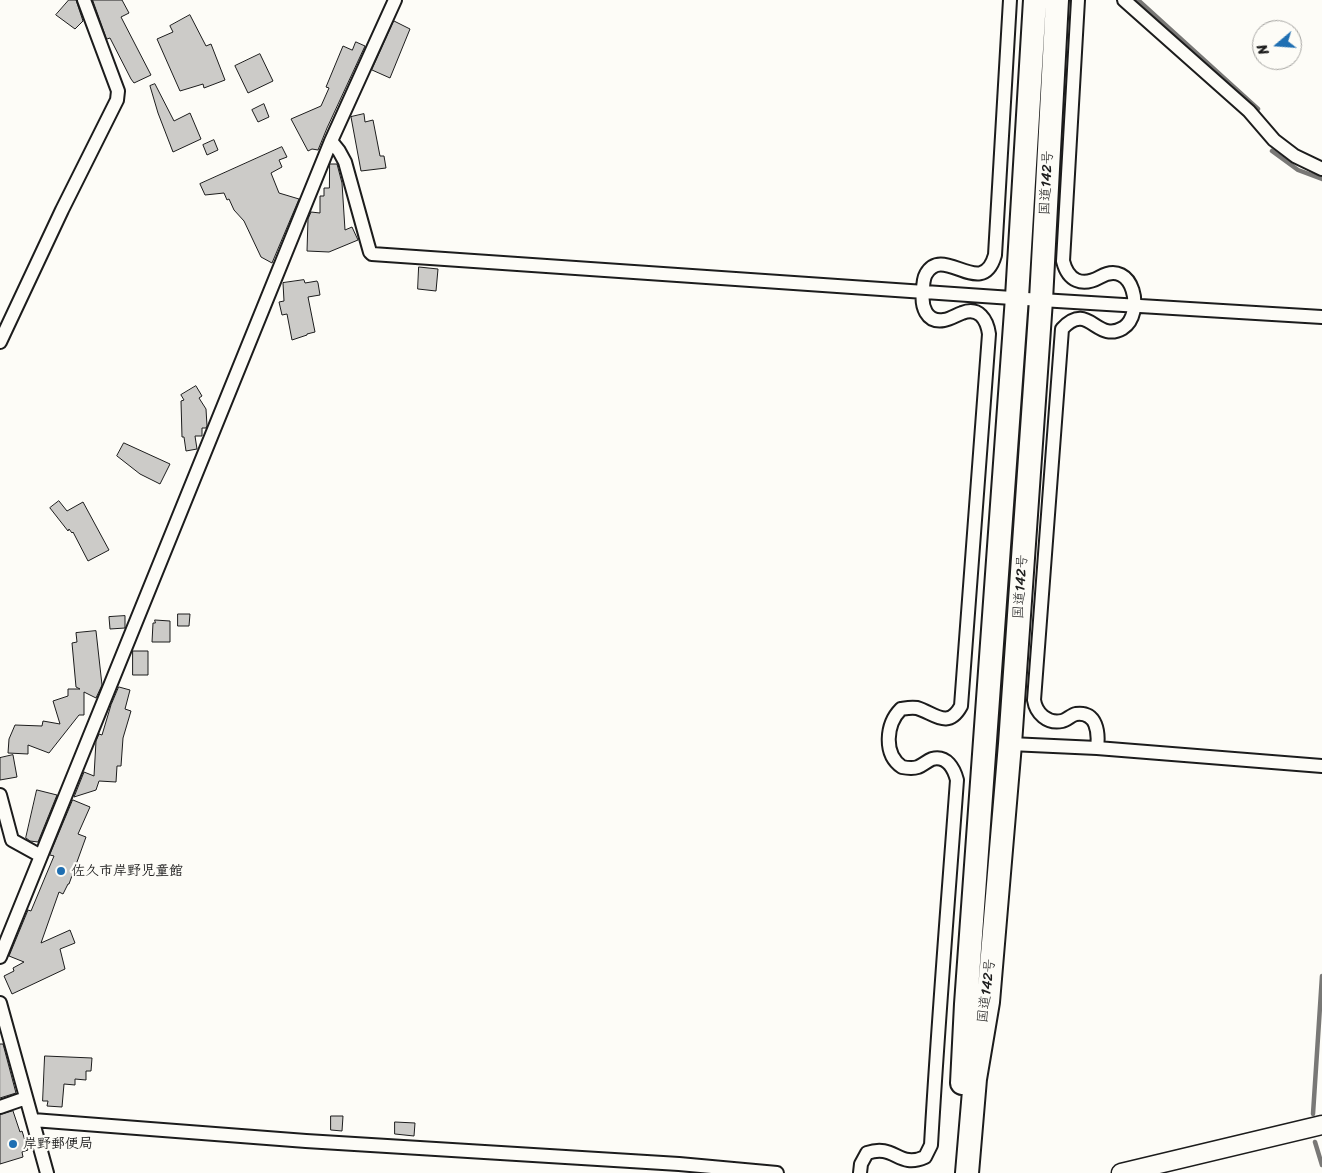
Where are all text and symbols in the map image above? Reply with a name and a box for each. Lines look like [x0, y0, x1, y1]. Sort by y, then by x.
north arrow [1252, 20, 1302, 70]
text: N [1250, 41, 1277, 58]
street label: 国道142号 [1037, 150, 1057, 216]
street label: 国道142号 [1010, 554, 1032, 620]
place label: 佐久市岸野児童館 [71, 863, 183, 879]
marker: 佐久市岸野児童館 [55, 865, 67, 877]
street label: 国道142号 [975, 958, 999, 1024]
place label: 岸野郵便局 [23, 1136, 93, 1152]
marker: 岸野郵便局 [7, 1138, 19, 1150]

